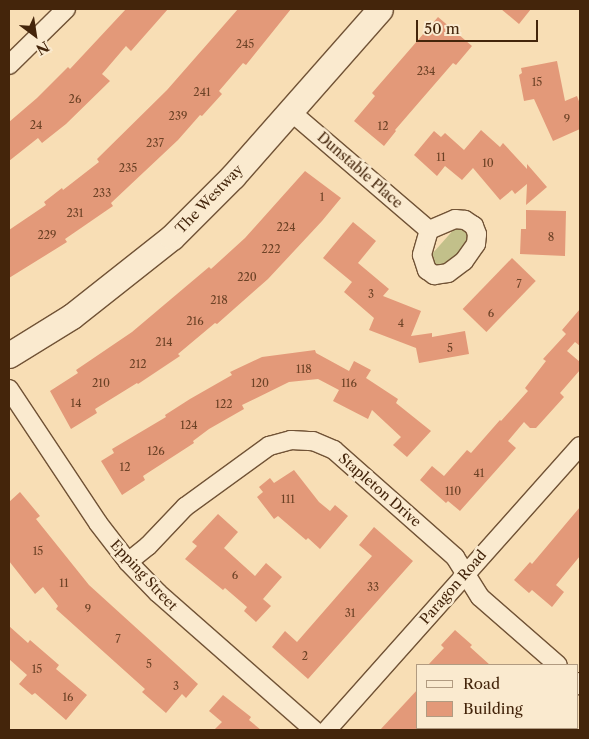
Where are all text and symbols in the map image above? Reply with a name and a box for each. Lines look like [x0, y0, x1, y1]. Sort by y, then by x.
north arrow [10, 10, 60, 60]
scale bar [419, 10, 542, 42]
text: 50 m [424, 19, 460, 38]
text: N [33, 37, 53, 59]
house number: 245 [236, 37, 254, 51]
house number: 234 [417, 64, 435, 78]
house number: 15 [532, 75, 542, 89]
house number: 241 [193, 85, 211, 99]
house number: 26 [69, 92, 81, 106]
house number: 239 [169, 109, 187, 123]
house number: 9 [564, 112, 570, 126]
house number: 24 [30, 118, 42, 132]
house number: 12 [378, 119, 388, 133]
street label: Dunstable Place [314, 128, 406, 212]
house number: 237 [146, 136, 164, 150]
house number: 11 [436, 150, 446, 164]
house number: 10 [482, 156, 494, 170]
house number: 235 [119, 161, 137, 175]
street label: The Westway [172, 161, 246, 237]
house number: 233 [93, 186, 111, 200]
house number: 1 [320, 190, 324, 204]
house number: 231 [66, 206, 84, 220]
house number: 224 [276, 220, 296, 234]
house number: 229 [37, 228, 57, 242]
house number: 8 [548, 230, 554, 244]
house number: 222 [262, 242, 280, 256]
house number: 220 [237, 270, 257, 284]
house number: 7 [516, 277, 522, 291]
house number: 3 [368, 287, 374, 301]
house number: 218 [210, 293, 228, 307]
house number: 6 [488, 306, 494, 320]
house number: 216 [186, 314, 204, 328]
house number: 4 [398, 316, 404, 330]
house number: 214 [155, 335, 173, 349]
house number: 5 [447, 341, 453, 355]
house number: 212 [129, 357, 147, 371]
house number: 118 [296, 362, 312, 376]
house number: 210 [92, 376, 110, 390]
house number: 120 [251, 376, 269, 390]
house number: 116 [341, 376, 357, 390]
house number: 14 [71, 396, 81, 410]
house number: 122 [215, 397, 233, 411]
house number: 124 [180, 418, 198, 432]
house number: 126 [147, 444, 165, 458]
street label: Stapleton Drive [335, 450, 425, 530]
house number: 12 [120, 460, 130, 474]
house number: 41 [474, 466, 484, 480]
house number: 110 [445, 484, 461, 498]
house number: 111 [281, 492, 295, 506]
street label: Epping Street [107, 536, 181, 614]
house number: 15 [33, 544, 43, 558]
street label: Paragon Road [416, 547, 490, 627]
house number: 6 [232, 568, 238, 582]
house number: 11 [59, 576, 69, 590]
house number: 33 [367, 580, 379, 594]
house number: 9 [85, 602, 91, 616]
house number: 31 [345, 606, 355, 620]
house number: 7 [115, 632, 121, 646]
house number: 2 [302, 649, 308, 663]
house number: 5 [146, 657, 152, 671]
house number: 15 [32, 662, 42, 676]
legend [416, 664, 579, 729]
text: Road [463, 674, 500, 693]
house number: 3 [173, 679, 179, 693]
house number: 16 [62, 690, 74, 704]
text: Building [463, 699, 523, 718]

